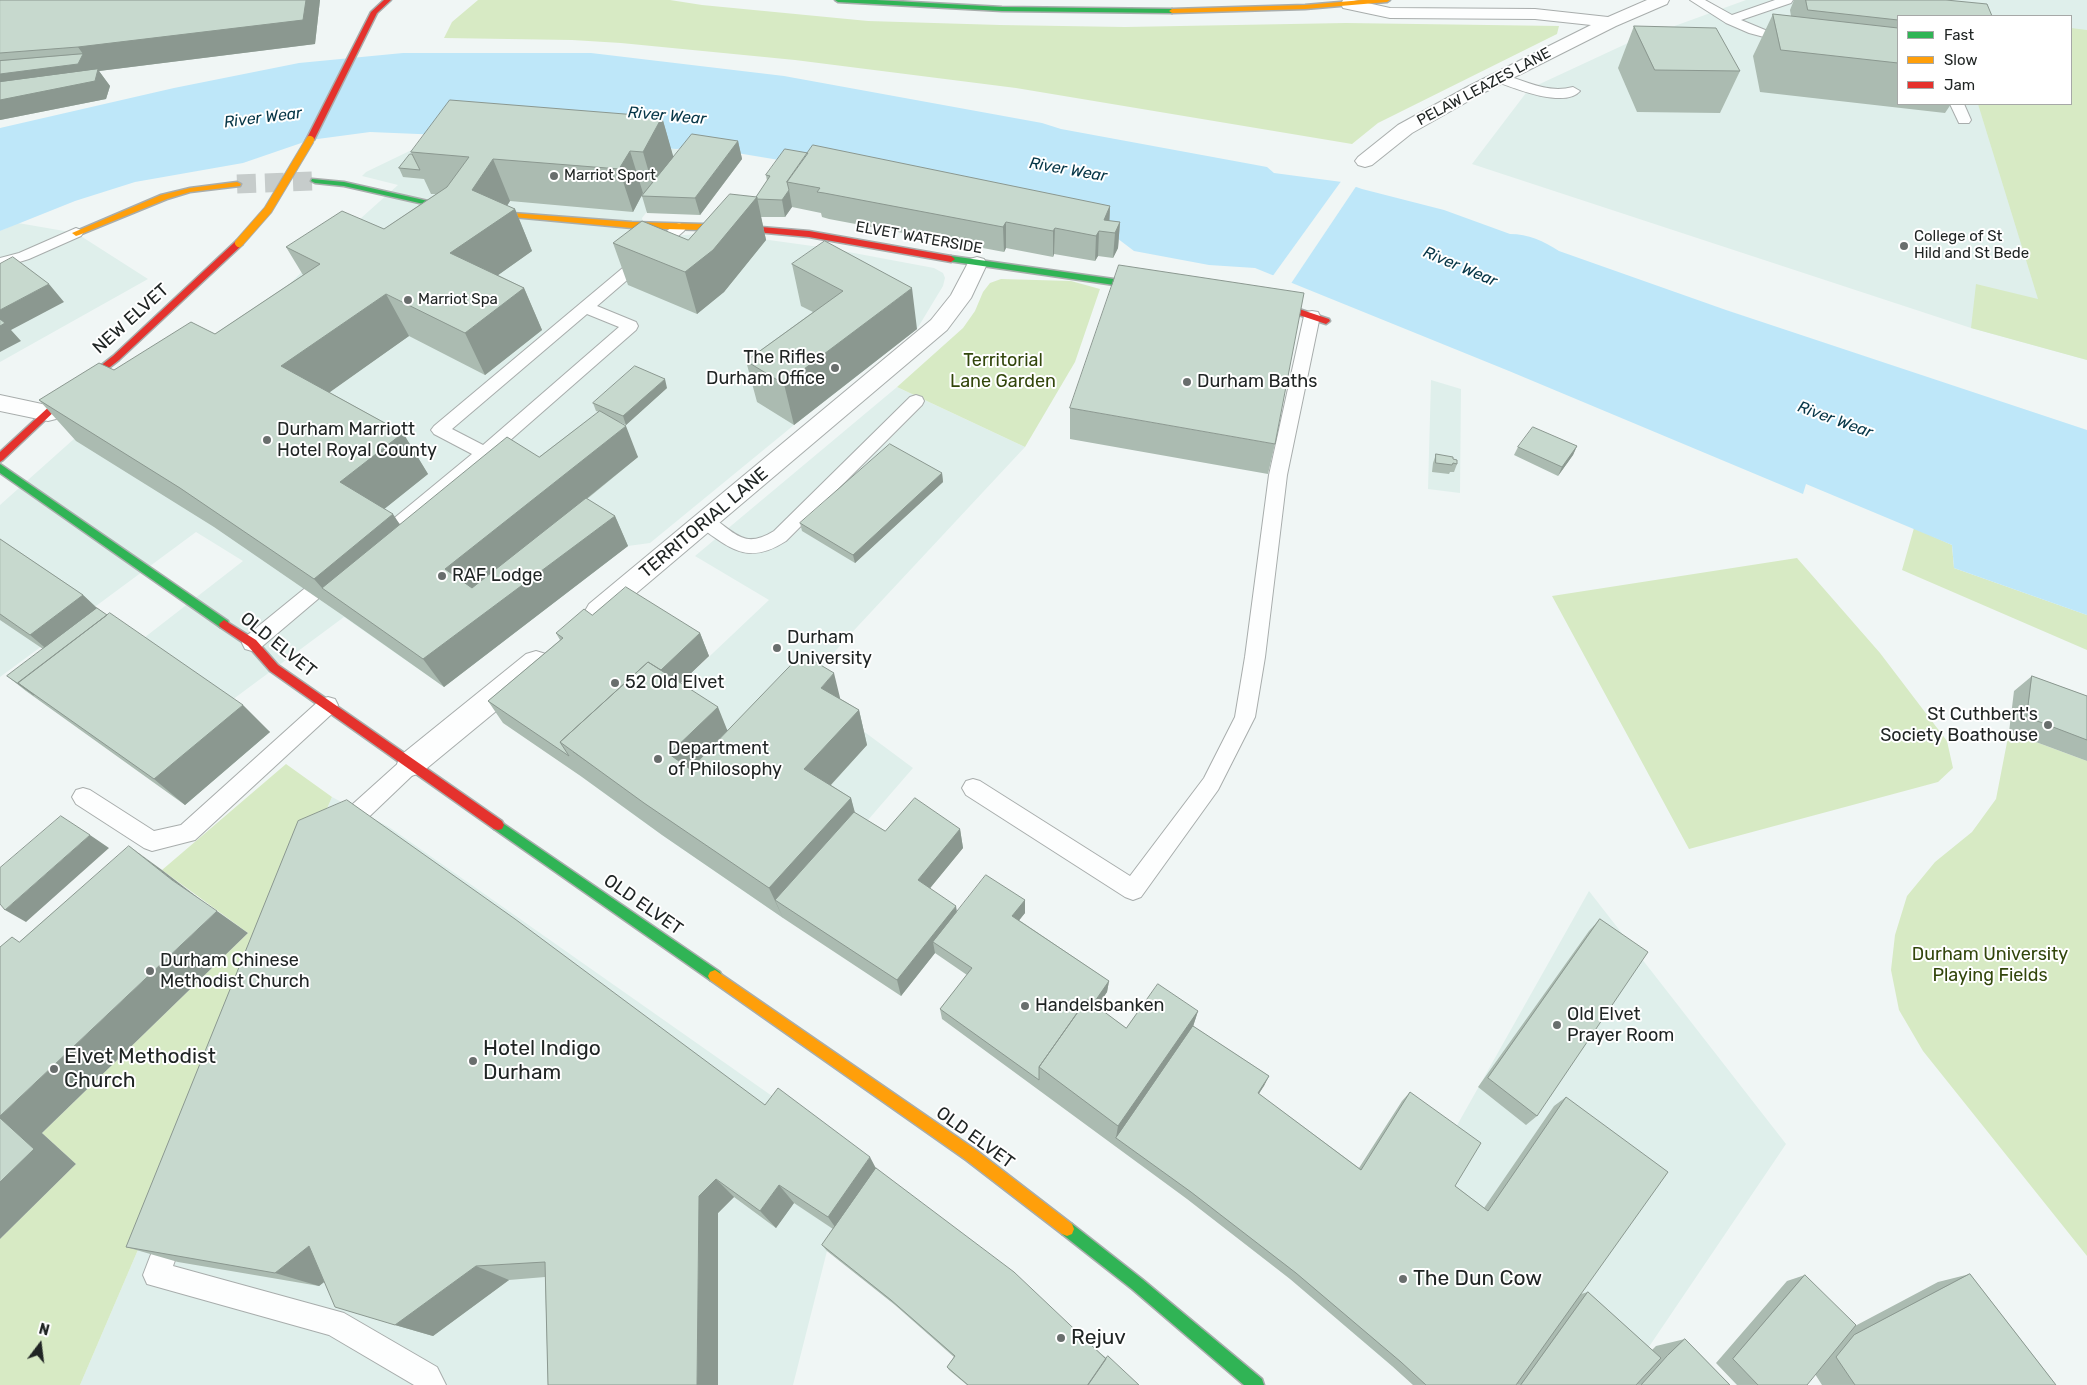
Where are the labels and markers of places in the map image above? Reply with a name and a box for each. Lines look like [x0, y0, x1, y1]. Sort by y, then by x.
place label: Marriot Sport [564, 167, 656, 185]
marker: Marriot Sport [548, 170, 560, 182]
place label: College of St Hild and St Bede [1914, 228, 2029, 263]
marker: College of St Hild and St Bede [1898, 240, 1910, 252]
place label: Marriot Spa [418, 291, 498, 309]
marker: Marriot Spa [402, 294, 414, 306]
place label: The Rifles Durham Office [706, 347, 825, 389]
marker: The Rifles Durham Office [829, 362, 841, 374]
place label: Durham Baths [1197, 371, 1317, 393]
marker: Durham Baths [1181, 376, 1193, 388]
place label: Durham Marriott Hotel Royal County [277, 419, 437, 462]
marker: Durham Marriott Hotel Royal County [261, 434, 273, 446]
place label: RAF Lodge [452, 565, 543, 587]
marker: RAF Lodge [436, 570, 448, 582]
place label: Durham University [787, 627, 872, 670]
marker: Durham University [771, 642, 783, 654]
place label: 52 Old Elvet [625, 672, 724, 694]
marker: 52 Old Elvet [609, 677, 621, 689]
place label: St Cuthbert's Society Boathouse [1880, 704, 2038, 746]
marker: St Cuthbert's Society Boathouse [2042, 719, 2054, 731]
place label: Department of Philosophy [668, 738, 782, 781]
marker: Department of Philosophy [652, 753, 664, 765]
place label: Durham Chinese Methodist Church [160, 950, 310, 992]
marker: Durham Chinese Methodist Church [144, 965, 156, 977]
place label: Handelsbanken [1035, 995, 1164, 1017]
marker: Handelsbanken [1019, 1000, 1031, 1012]
place label: Old Elvet Prayer Room [1567, 1004, 1674, 1046]
marker: Old Elvet Prayer Room [1551, 1019, 1563, 1031]
place label: Hotel Indigo Durham [483, 1036, 601, 1086]
place label: Elvet Methodist Church [64, 1044, 216, 1094]
marker: Hotel Indigo Durham [467, 1055, 479, 1067]
marker: Elvet Methodist Church [48, 1063, 60, 1075]
place label: The Dun Cow [1413, 1266, 1542, 1292]
marker: The Dun Cow [1397, 1273, 1409, 1285]
place label: Rejuv [1071, 1325, 1126, 1351]
marker: Rejuv [1055, 1332, 1067, 1344]

